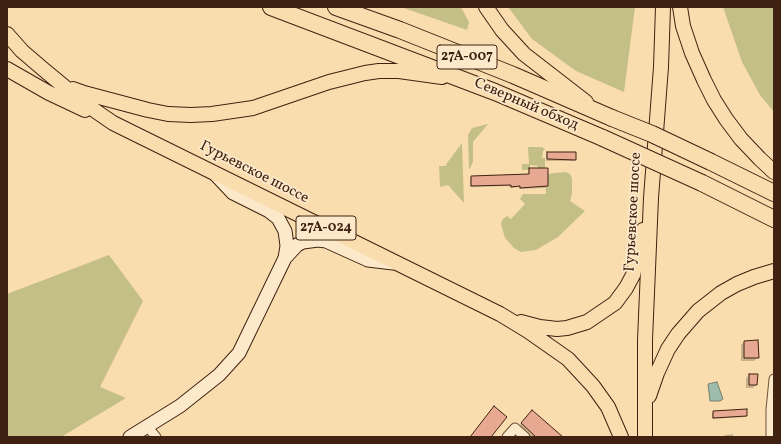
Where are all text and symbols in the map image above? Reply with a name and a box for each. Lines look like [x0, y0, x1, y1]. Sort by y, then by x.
road number: 27А-007 [437, 45, 497, 69]
street label: Северный обход [471, 75, 581, 135]
street label: Гурьевское шоссе [197, 138, 311, 208]
street label: Гурьевское шоссе [622, 152, 646, 272]
road number: 27А-024 [296, 216, 356, 240]

